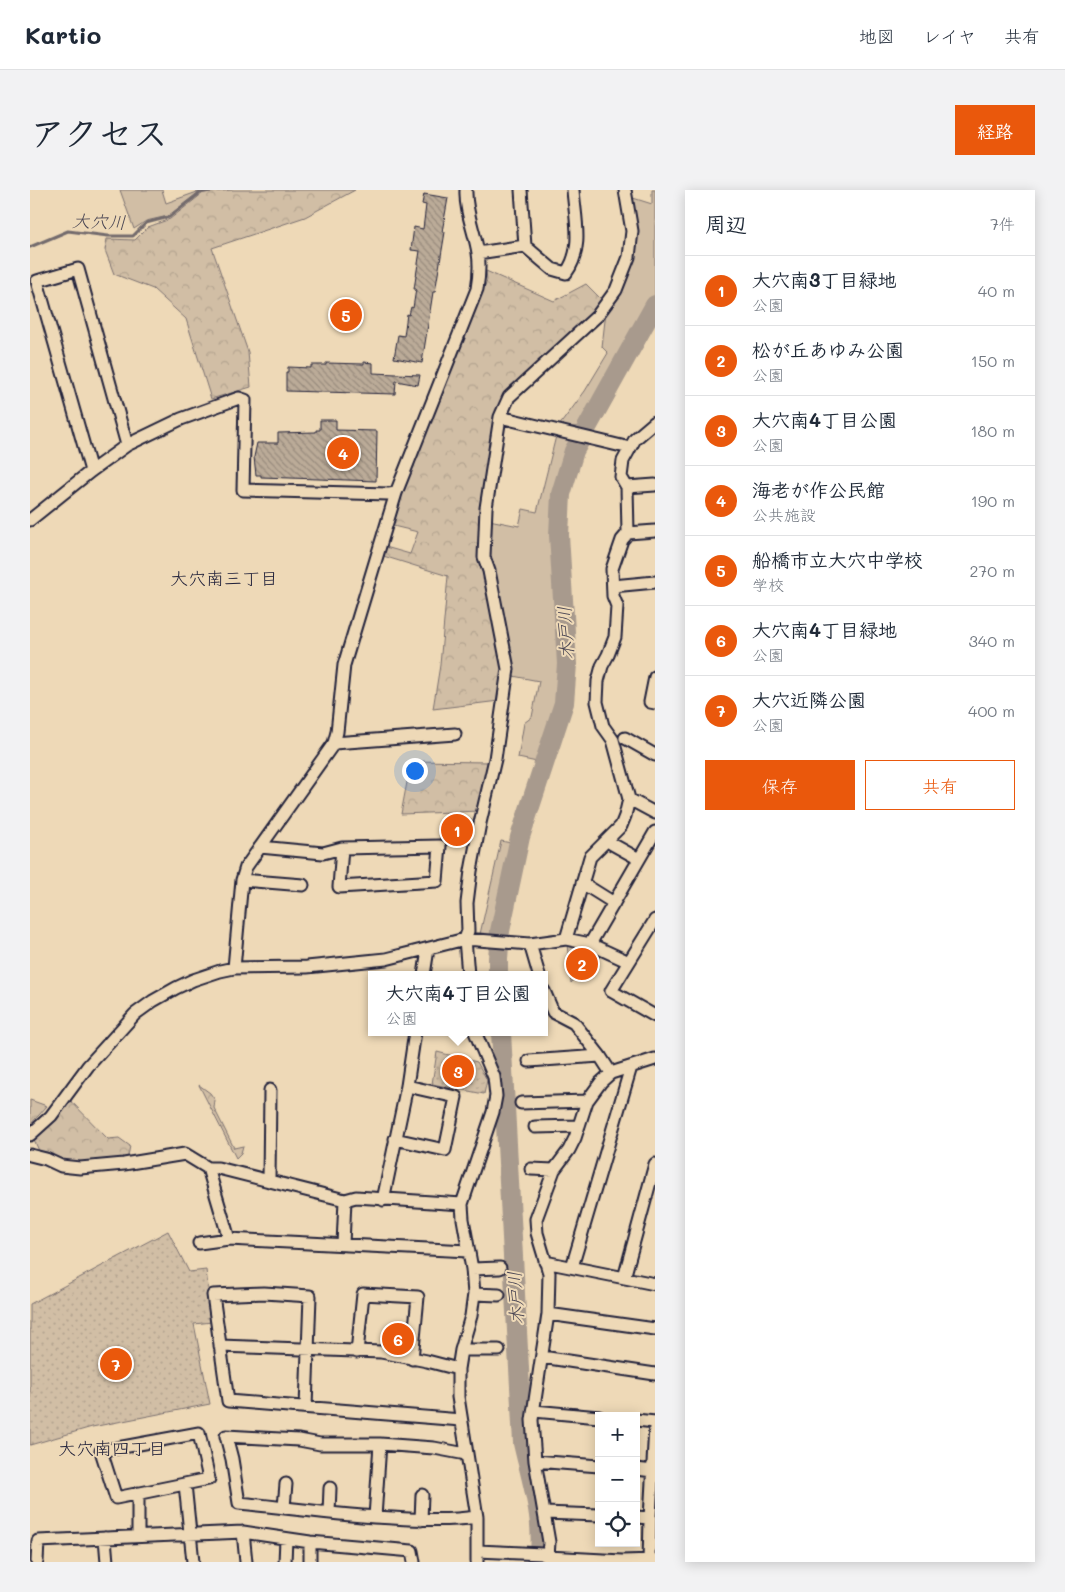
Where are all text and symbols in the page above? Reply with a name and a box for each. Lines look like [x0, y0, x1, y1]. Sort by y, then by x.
text: Kartio [25, 19, 101, 50]
text: 地図 [859, 24, 895, 48]
text: レイヤ [923, 24, 976, 48]
text: 共有 [1004, 24, 1040, 48]
button: 経路 [955, 105, 1035, 155]
text: アクセス [30, 109, 168, 155]
water label: 大穴川 [72, 208, 126, 234]
text: 周辺 [705, 210, 747, 237]
text: 7件 [990, 213, 1015, 234]
text: 大穴南3丁目緑地 [752, 267, 896, 292]
text: 1 [717, 280, 725, 301]
text: 40 m [978, 280, 1015, 301]
text: 公園 [752, 294, 784, 315]
pin: 5 [330, 296, 362, 334]
text: 松が丘あゆみ公園 [752, 337, 904, 362]
text: 2 [717, 350, 725, 371]
text: 150 m [971, 350, 1015, 371]
text: 公園 [752, 364, 784, 385]
text: 大穴南4丁目公園 [752, 407, 897, 432]
text: 3 [716, 420, 726, 441]
text: 180 m [970, 420, 1015, 441]
pin: 4 [327, 434, 359, 472]
text: 公園 [752, 434, 784, 455]
text: 海老が作公民館 [752, 477, 885, 502]
text: 4 [716, 490, 726, 511]
text: 190 m [971, 490, 1015, 511]
text: 公共施設 [752, 504, 816, 525]
text: 船橋市立大穴中学校 [752, 547, 923, 572]
text: 5 [716, 560, 726, 581]
text: 270 m [969, 560, 1015, 581]
district label: 大穴南三丁目 [170, 566, 278, 590]
text: 学校 [752, 574, 784, 595]
water label: 木戸川 [552, 605, 578, 661]
text: 大穴南4丁目緑地 [752, 617, 897, 642]
text: 6 [716, 630, 726, 651]
text: 340 m [968, 630, 1015, 651]
text: 公園 [752, 644, 784, 665]
text: 大穴近隣公園 [752, 687, 866, 712]
text: 7 [717, 700, 725, 721]
text: 400 m [968, 700, 1015, 721]
text: 公園 [752, 714, 784, 735]
your location [402, 758, 428, 784]
button: 保存 [705, 760, 855, 810]
button: 共有 [865, 760, 1015, 810]
pin: 1 [441, 811, 473, 849]
pin: 2 [566, 945, 598, 983]
popup [368, 971, 548, 1036]
text: 大穴南4丁目公園 [385, 980, 531, 1005]
text: 公園 [385, 1007, 417, 1028]
pin: 3 [442, 1052, 474, 1090]
water label: 木戸川 [502, 1270, 528, 1326]
pin: 6 [382, 1320, 414, 1358]
pin: 7 [100, 1345, 132, 1383]
map controls [595, 1412, 640, 1547]
button: + [595, 1412, 640, 1457]
district label: 大穴南四丁目 [58, 1436, 166, 1460]
button: − [595, 1457, 640, 1502]
button: locate [595, 1502, 640, 1547]

